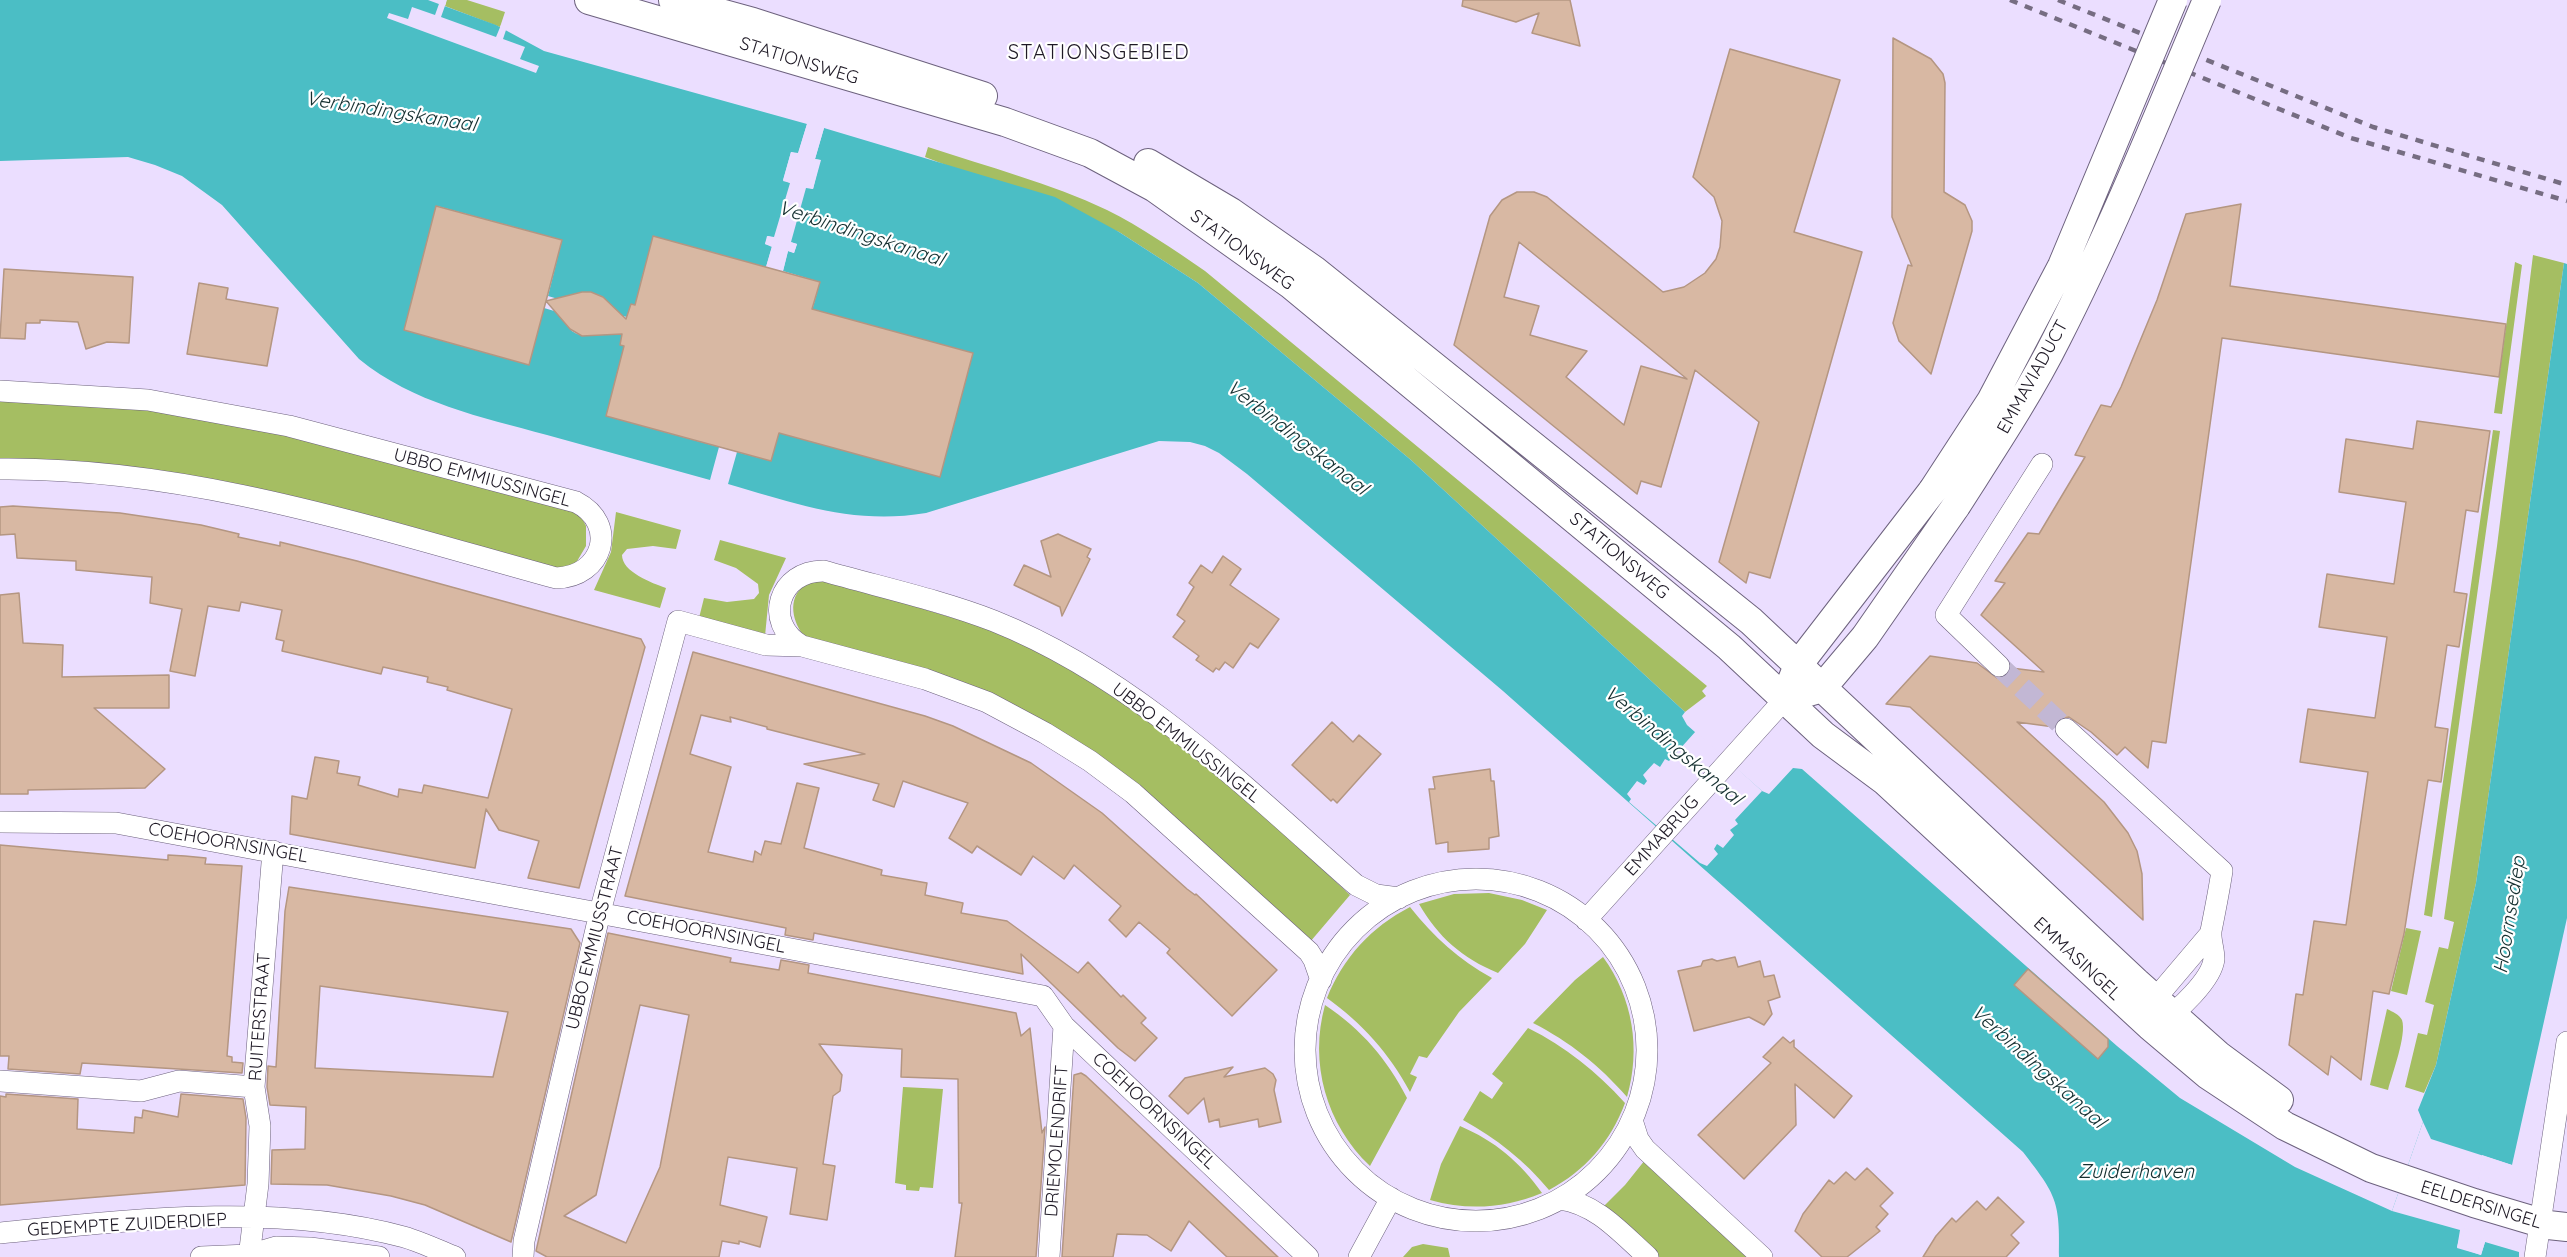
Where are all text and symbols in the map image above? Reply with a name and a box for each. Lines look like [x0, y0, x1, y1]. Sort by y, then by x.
street label: STATIONSWEG [737, 33, 861, 89]
district label: STATIONSGEBIED [1008, 41, 1190, 65]
water label: Verbindingskanaal [304, 87, 478, 137]
water label: Verbindingskanaal [775, 196, 947, 272]
street label: STATIONSWEG [1186, 205, 1298, 295]
street label: EMMAVIADUCT [1993, 316, 2073, 438]
water label: Verbindingskanaal [1222, 375, 1372, 501]
street label: UBBO EMMIUSSINGEL [391, 444, 573, 512]
street label: STATIONSWEG [1565, 508, 1673, 604]
street label: UBBO EMMIUSSINGEL [1108, 678, 1264, 808]
water label: Verbindingskanaal [1599, 681, 1747, 811]
street label: EMMABRUG [1620, 791, 1704, 881]
street label: COEHOORNSINGEL [147, 818, 309, 868]
street label: UBBO EMMIUSSTRAAT [562, 844, 628, 1032]
water label: Hoornsediep [2489, 855, 2531, 975]
street label: COEHOORNSINGEL [625, 906, 787, 958]
street label: EMMASINGEL [2029, 913, 2125, 1005]
street label: RUITERSTRAAT [245, 952, 275, 1082]
water label: Verbindingskanaal [1966, 1000, 2110, 1134]
street label: COEHOORNSINGEL [1088, 1048, 1220, 1174]
street label: DRIEMOLENDRIFT [1041, 1064, 1073, 1218]
water label: Zuiderhaven [2078, 1160, 2194, 1184]
street label: EELDERSINGEL [2418, 1176, 2544, 1234]
street label: GEDEMPTE ZUIDERDIEP [27, 1209, 227, 1241]

